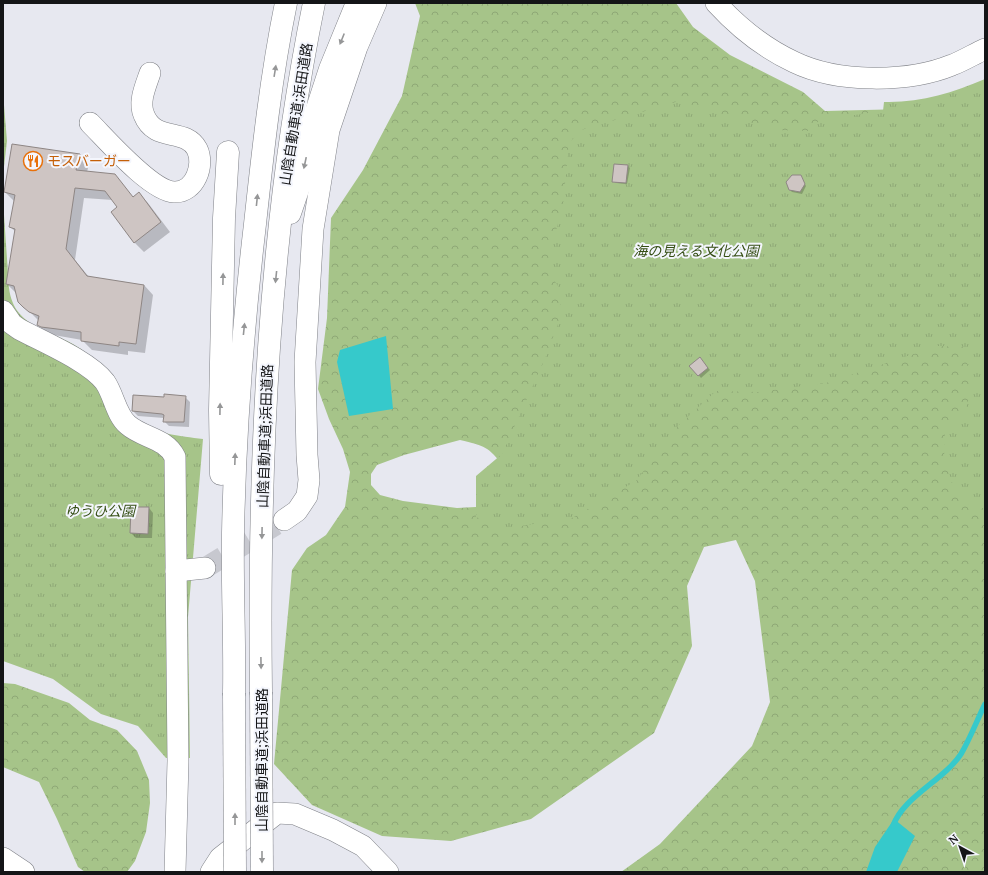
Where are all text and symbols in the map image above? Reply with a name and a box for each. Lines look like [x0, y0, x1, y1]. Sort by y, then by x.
one-way arrow [338, 34, 344, 46]
street label: 山陰自動車道;浜田道路 [275, 41, 316, 187]
one-way arrow [272, 65, 278, 77]
restaurant icon: モスバーガー [22, 150, 44, 172]
place label: モスバーガー [47, 151, 131, 170]
one-way arrow [301, 157, 307, 170]
one-way arrow [254, 193, 261, 206]
park label: 海の見える文化公園 [633, 241, 761, 260]
one-way arrow [272, 271, 279, 283]
one-way arrow [220, 272, 226, 285]
one-way arrow [240, 323, 247, 335]
street label: 山陰自動車道;浜田道路 [252, 364, 277, 508]
one-way arrow [217, 402, 223, 415]
one-way arrow [232, 453, 239, 465]
park label: ゆうひ公園 [65, 501, 137, 520]
one-way arrow [259, 527, 265, 540]
one-way arrow [258, 657, 264, 670]
street label: 山陰自動車道;浜田道路 [252, 688, 271, 832]
one-way arrow [232, 812, 238, 825]
north arrow [940, 827, 980, 867]
text: N [945, 830, 962, 847]
one-way arrow [259, 851, 265, 864]

